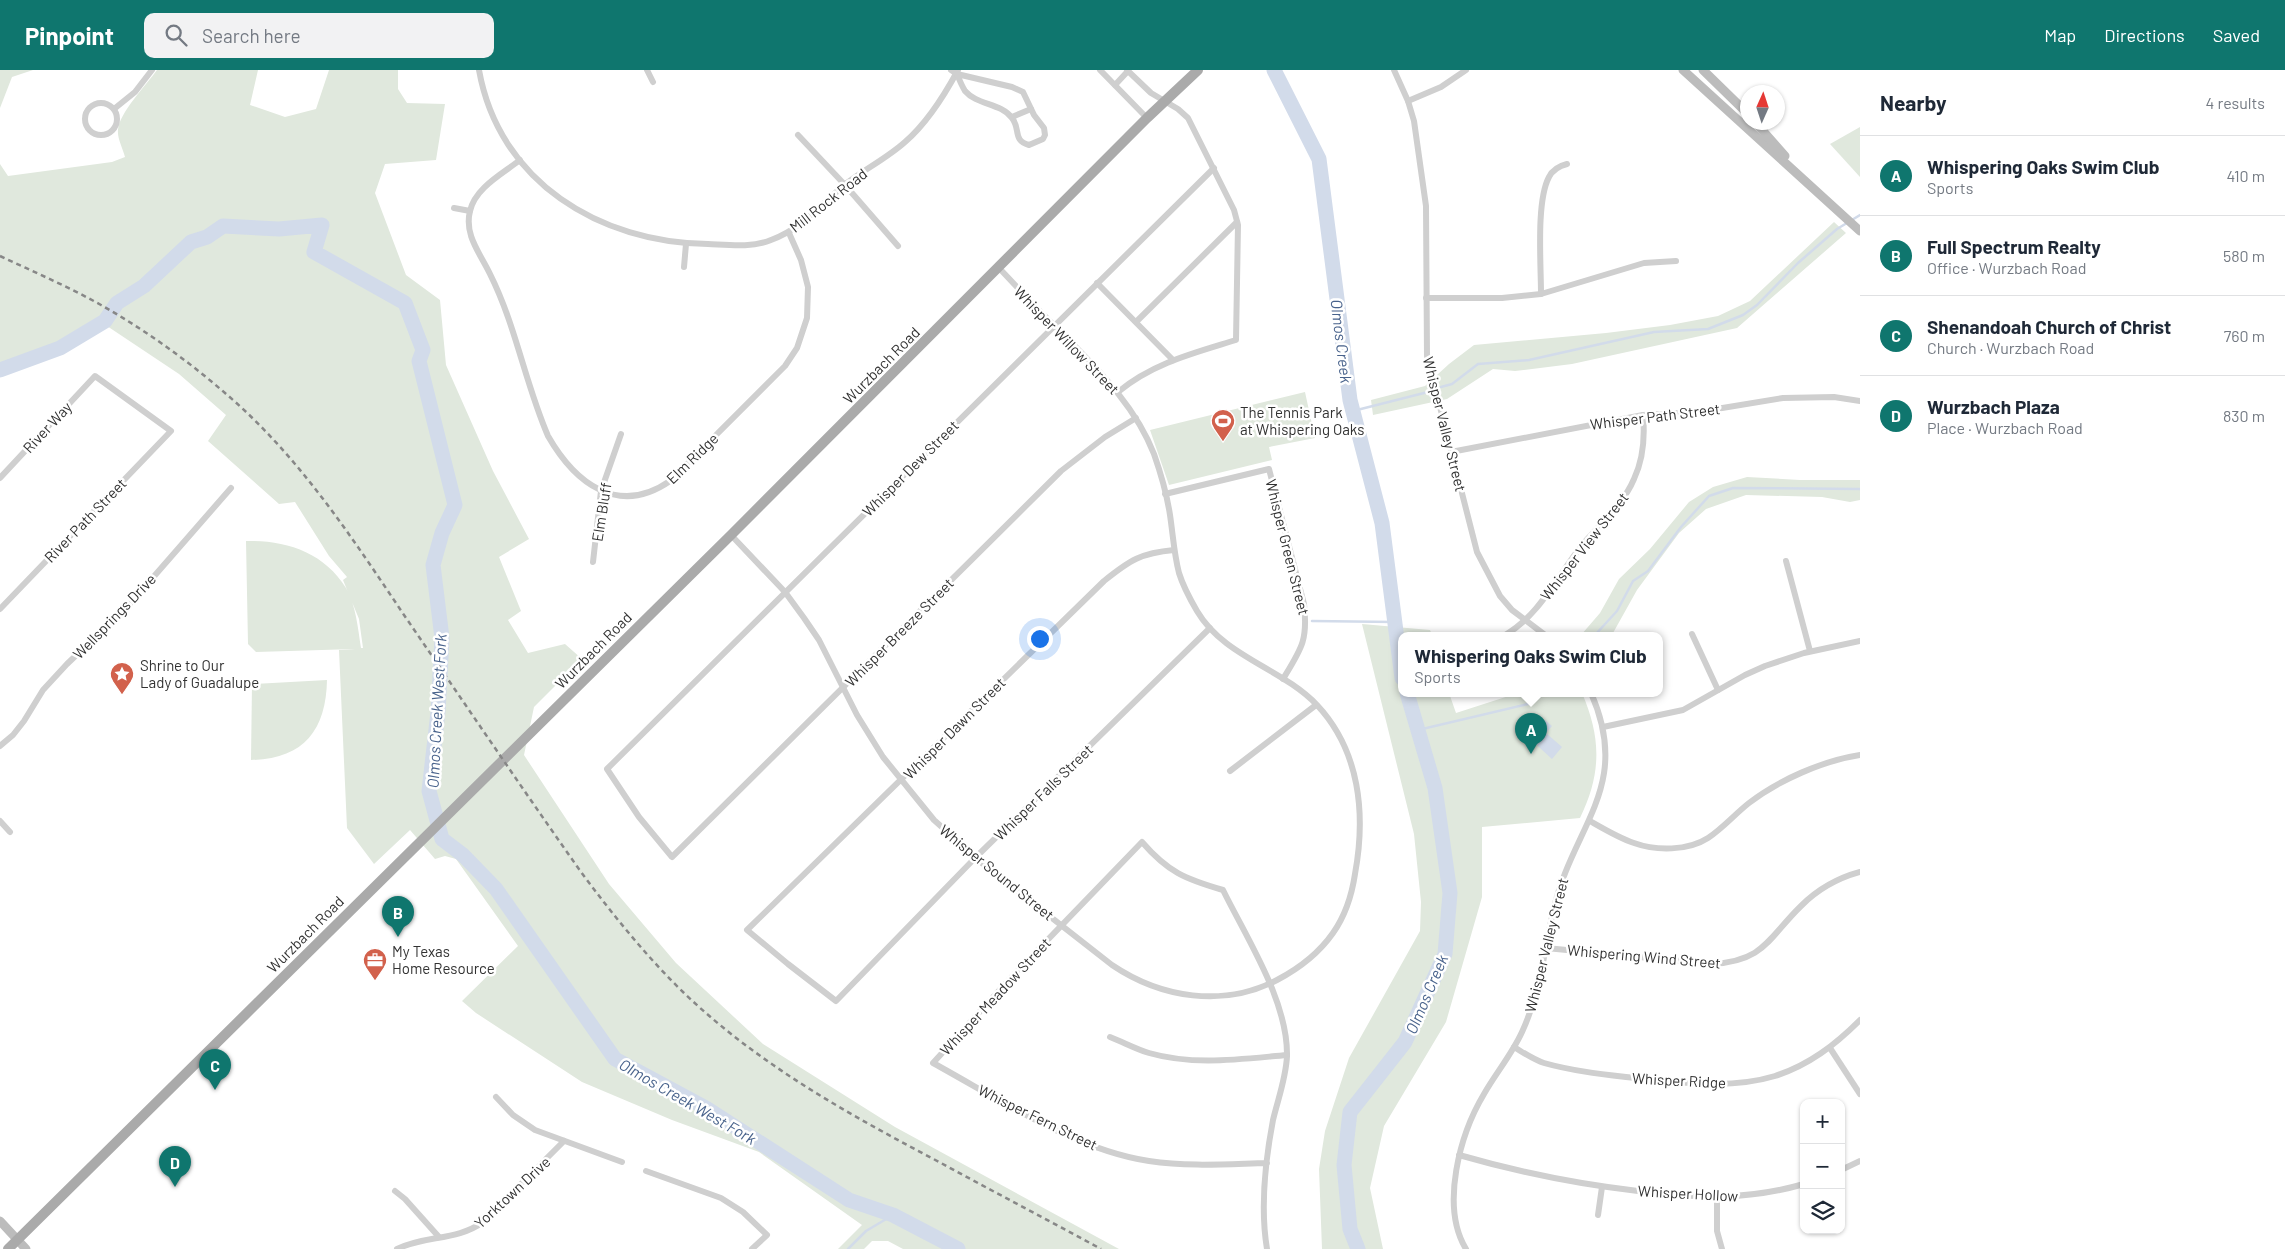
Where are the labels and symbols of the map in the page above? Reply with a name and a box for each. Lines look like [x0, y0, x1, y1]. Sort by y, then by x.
north arrow [1740, 85, 1785, 130]
street label: Mill Rock Road [786, 164, 870, 236]
street label: Whisper Willow Street [1011, 282, 1123, 398]
water label: Olmos Creek [1327, 298, 1357, 384]
street label: Wurzbach Road [839, 323, 923, 407]
street label: Whisper Valley Street [1420, 355, 1470, 493]
street label: River Way [19, 398, 75, 456]
street label: Whisper Path Street [1589, 399, 1721, 433]
place label: The Tennis Park at Whispering Oaks [1240, 403, 1365, 438]
sports icon: The Tennis Park at Whispering Oaks [1210, 408, 1236, 442]
street label: Whisper Dew Street [858, 416, 962, 520]
street label: Elm Ridge [662, 429, 722, 487]
street label: River Path Street [40, 474, 130, 566]
street label: Whisper Green Street [1262, 477, 1314, 617]
street label: Elm Bluff [587, 481, 615, 543]
street label: Whisper View Street [1536, 488, 1632, 604]
street label: Wellsprings Drive [69, 570, 159, 662]
street label: Whisper Breeze Street [841, 574, 957, 690]
street label: Wurzbach Road [551, 608, 635, 692]
your location [1027, 626, 1053, 652]
water label: Olmos Creek West Fork [422, 633, 450, 789]
place label: Shrine to Our Lady of Guadalupe [140, 656, 259, 691]
place icon: Shrine to Our Lady of Guadalupe [109, 661, 135, 695]
street label: Whisper Dawn Street [899, 673, 1009, 783]
pin: A [1515, 713, 1547, 754]
street label: Whisper Falls Street [990, 740, 1096, 844]
street label: Whisper Sound Street [936, 820, 1058, 924]
street label: Whisper Valley Street [1521, 876, 1571, 1014]
street label: Wurzbach Road [263, 892, 347, 976]
pin: B [382, 896, 414, 937]
street label: Whisper Meadow Street [936, 934, 1054, 1058]
street label: Whispering Wind Street [1567, 940, 1721, 972]
place label: My Texas Home Resource [392, 942, 495, 977]
office icon: My Texas Home Resource [362, 947, 388, 981]
water label: Olmos Creek [1401, 951, 1451, 1037]
pin: C [199, 1049, 231, 1090]
water label: Olmos Creek West Fork [616, 1054, 760, 1148]
street label: Whisper Ridge [1632, 1069, 1726, 1091]
street label: Whisper Fern Street [975, 1080, 1101, 1154]
pin: D [159, 1146, 191, 1187]
street label: Yorktown Drive [470, 1152, 554, 1232]
street label: Whisper Hollow [1637, 1181, 1739, 1205]

